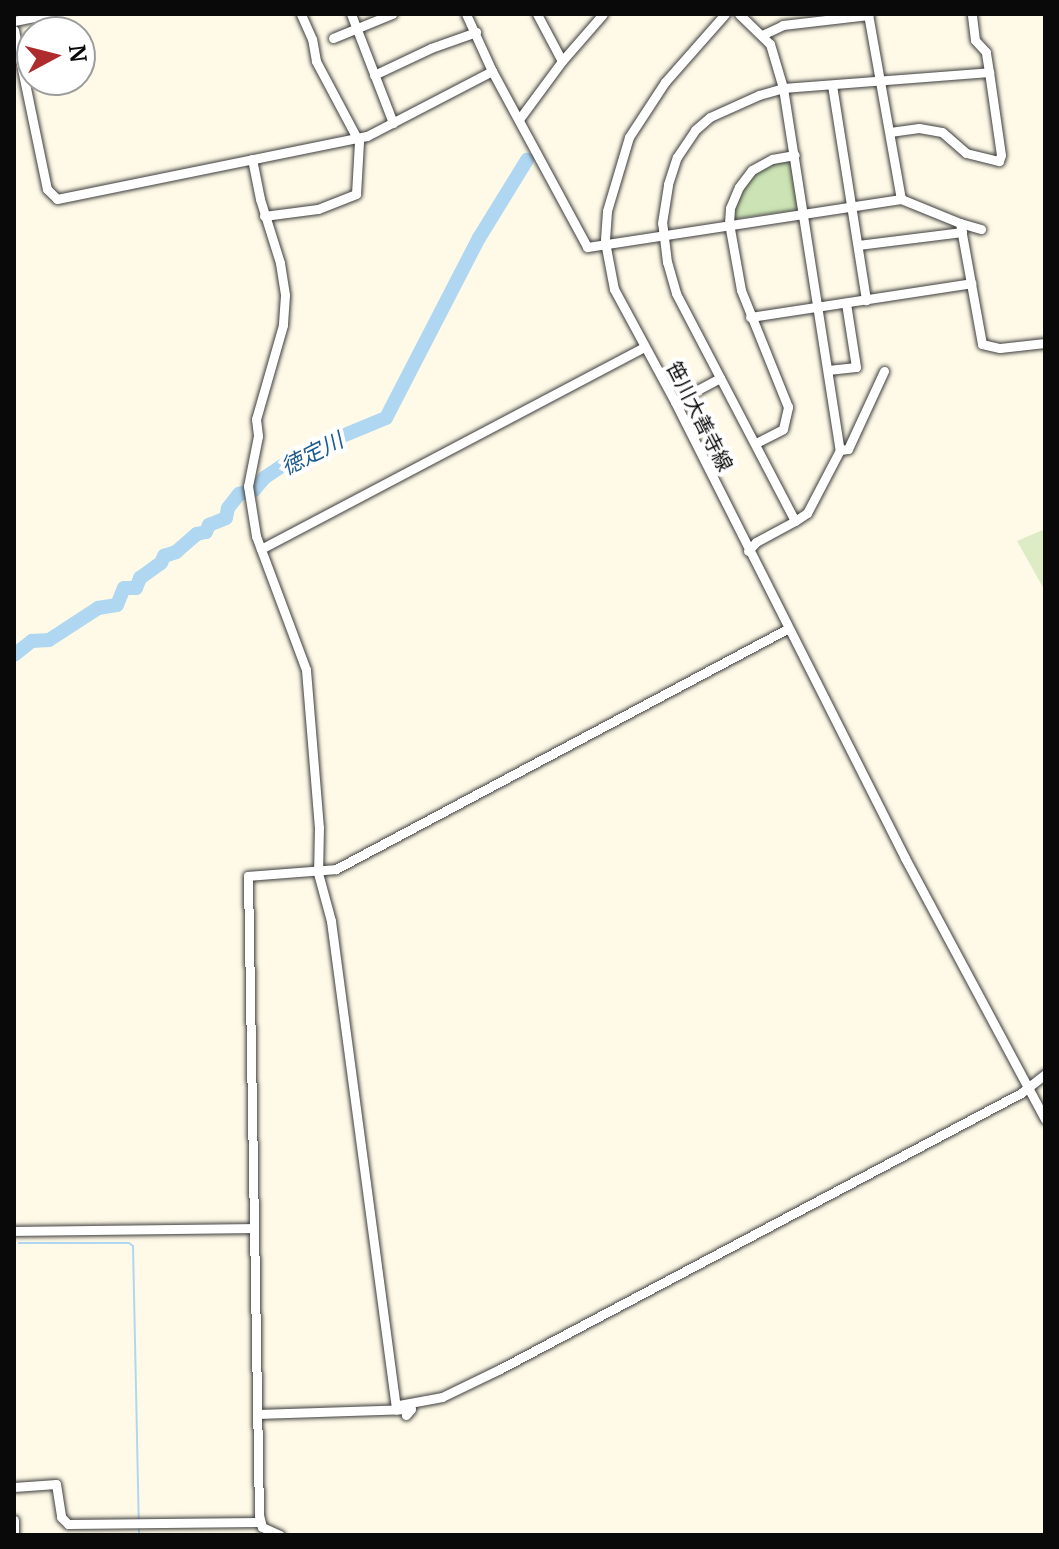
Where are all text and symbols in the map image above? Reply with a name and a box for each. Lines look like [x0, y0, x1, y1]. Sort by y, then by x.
north arrow [16, 16, 96, 96]
text: N [63, 43, 93, 64]
street label: 笹川大善寺線 [662, 357, 738, 475]
water label: 徳定川 [277, 427, 347, 481]

